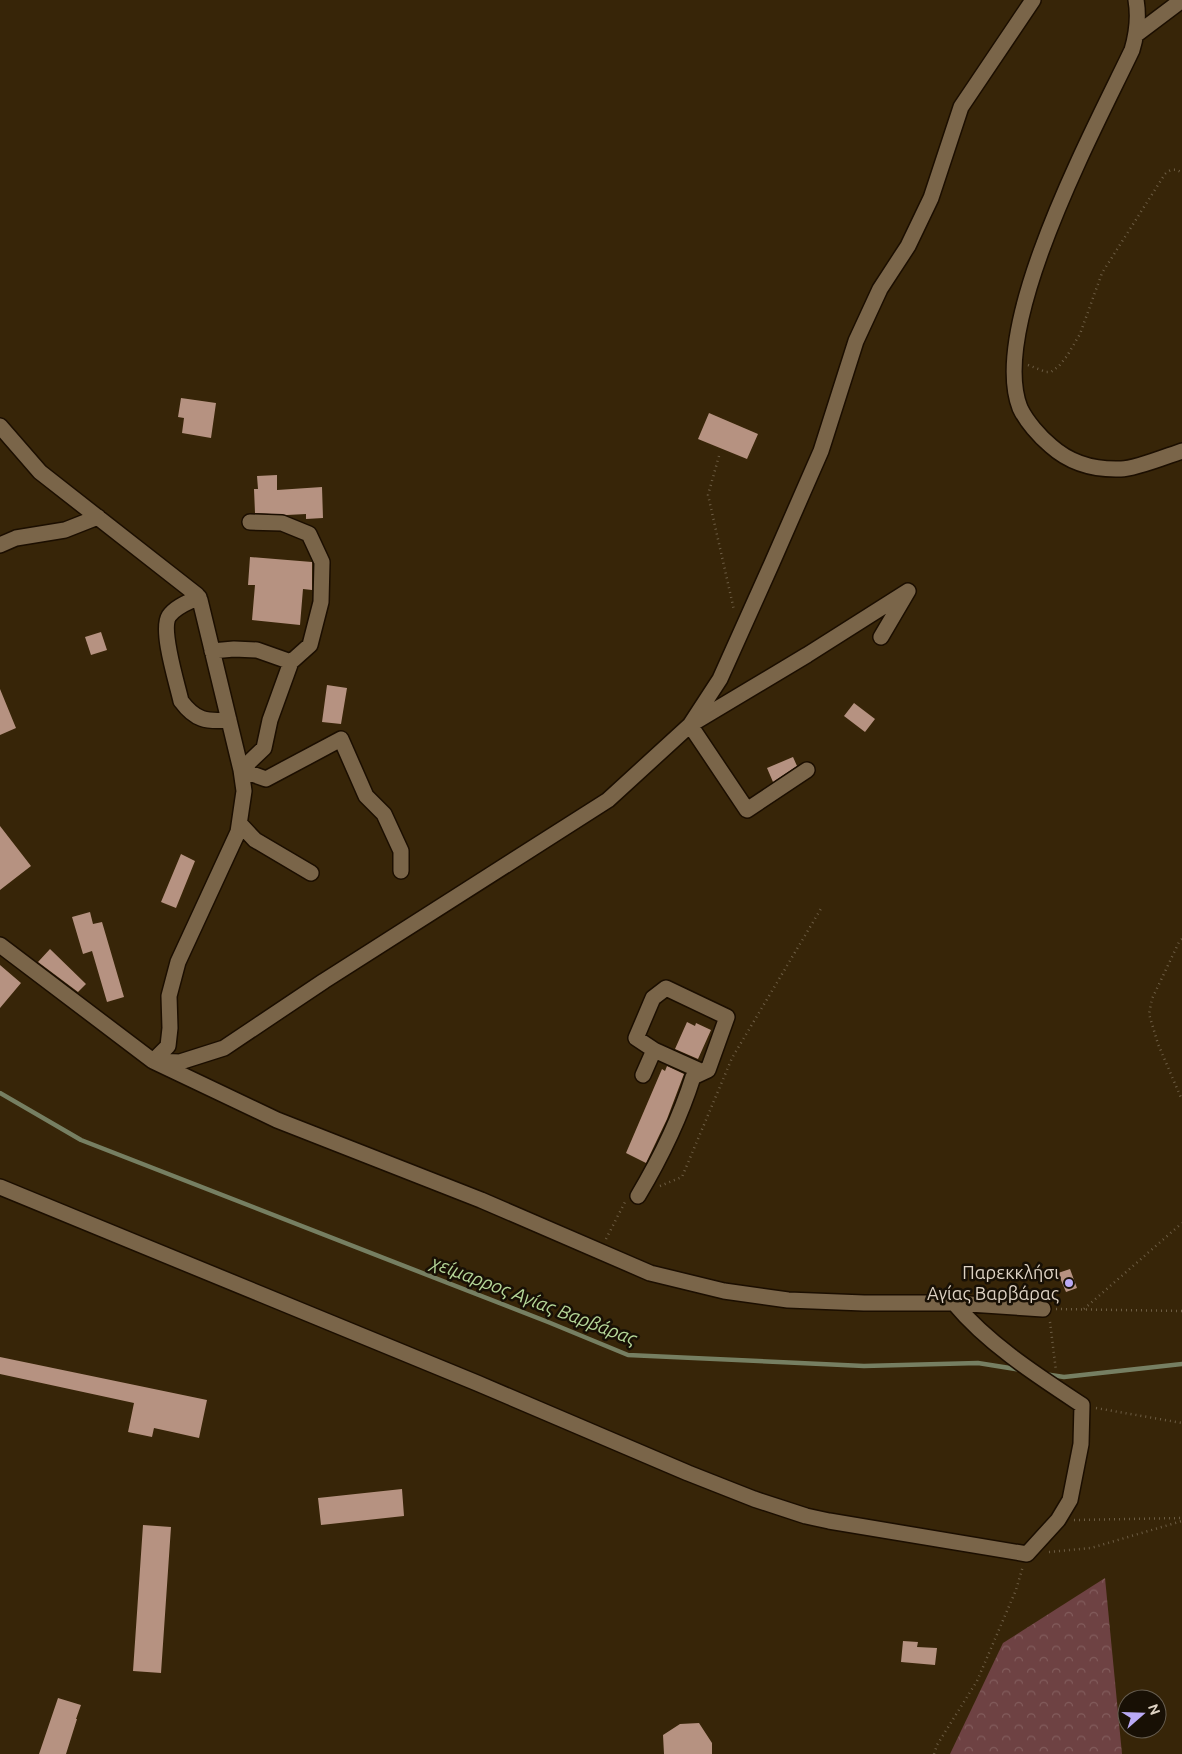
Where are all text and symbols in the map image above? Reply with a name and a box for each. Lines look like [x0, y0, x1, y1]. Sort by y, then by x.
water label: χείμαρρος Αγίας Βαρβάρας [427, 1250, 641, 1350]
place label: Παρεκκλήσι Αγίας Βαρβάρας [927, 1262, 1059, 1304]
marker: Παρεκκλήσι Αγίας Βαρβάρας [1063, 1277, 1075, 1289]
north arrow [1117, 1689, 1167, 1739]
text: N [1145, 1702, 1164, 1717]

